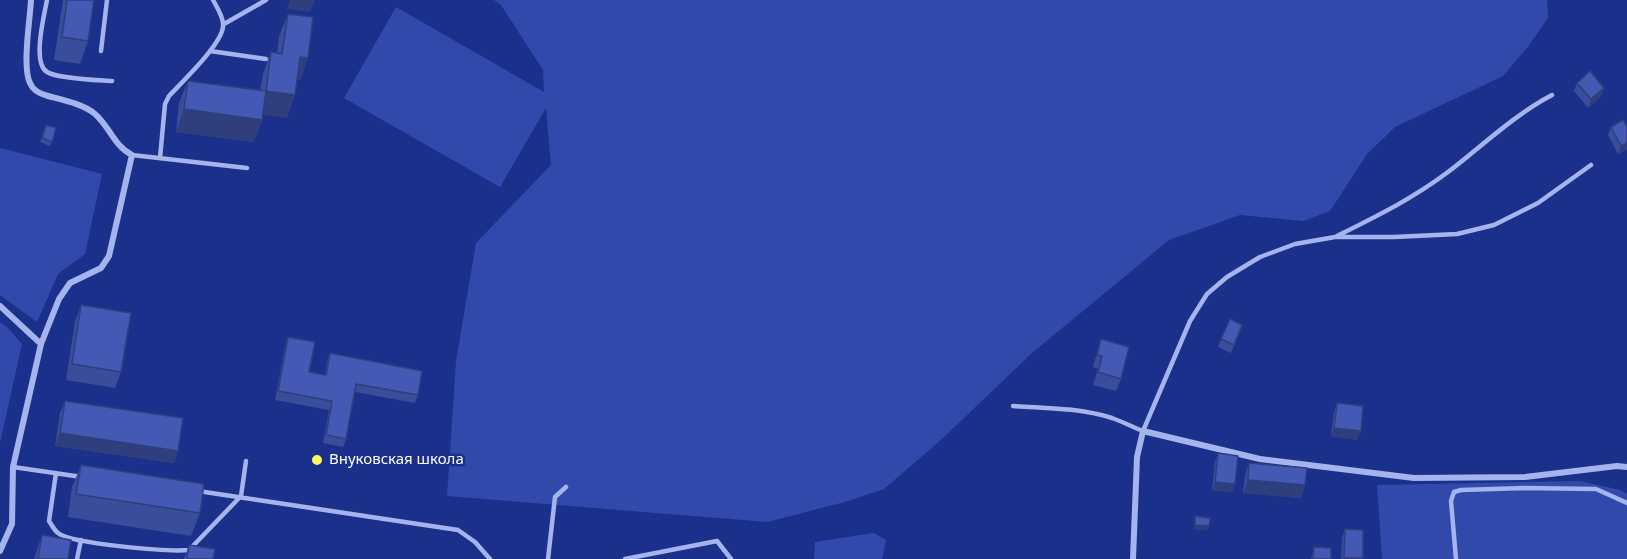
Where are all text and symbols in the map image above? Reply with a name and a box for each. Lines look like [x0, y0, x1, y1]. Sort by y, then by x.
place label: Внуковская школа [329, 451, 464, 469]
marker: Внуковская школа [310, 453, 324, 467]

